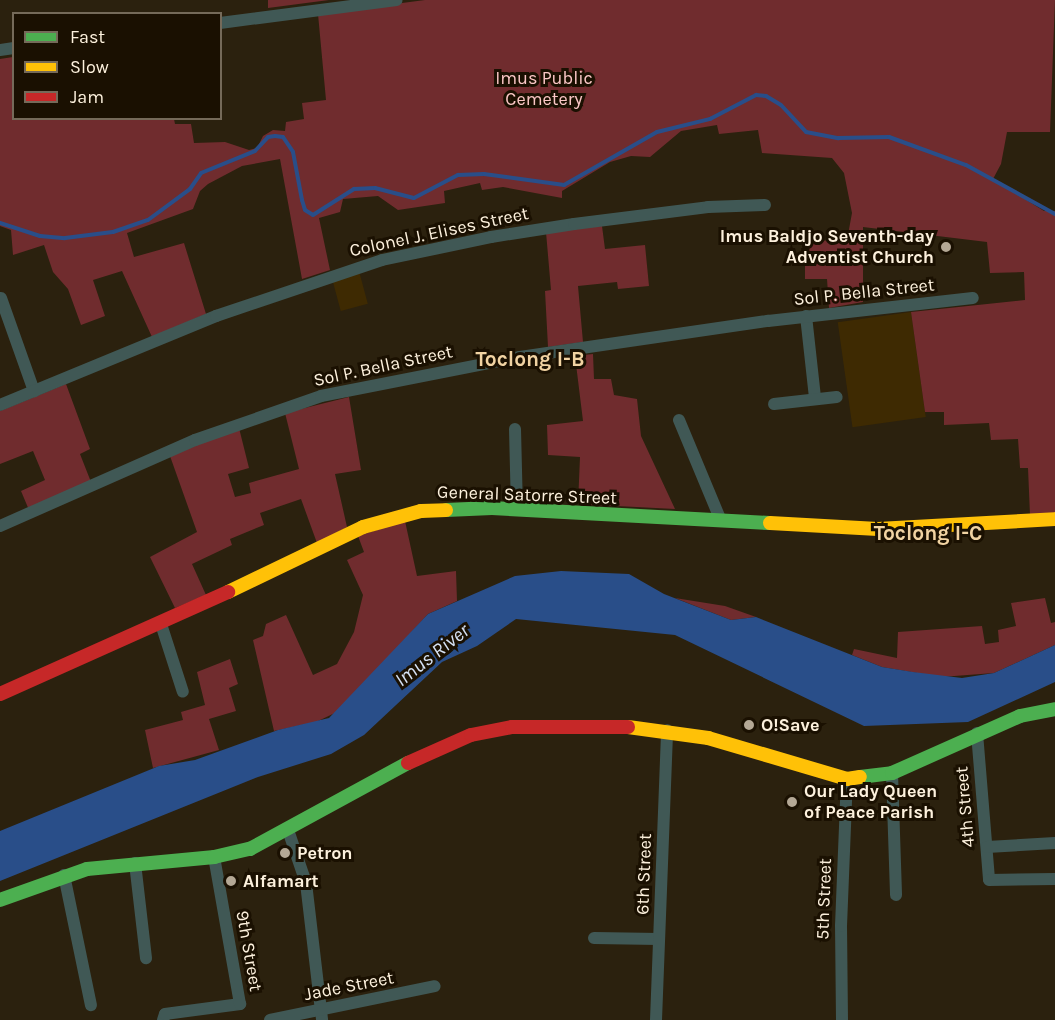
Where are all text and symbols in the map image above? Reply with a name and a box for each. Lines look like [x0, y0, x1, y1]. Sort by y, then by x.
legend [12, 12, 222, 120]
text: Fast [70, 26, 105, 48]
text: Slow [70, 56, 109, 78]
park label: Imus Public Cemetery [495, 68, 593, 110]
text: Jam [70, 86, 104, 108]
street label: Colonel J. Elises Street [348, 202, 530, 262]
place label: Imus Baldjo Seventh-day Adventist Church [720, 226, 934, 268]
marker: Imus Baldjo Seventh-day Adventist Church [939, 240, 953, 254]
street label: Sol P. Bella Street [792, 274, 936, 310]
street label: Sol P. Bella Street [312, 341, 454, 391]
district label: Toclong I-B [475, 346, 585, 372]
street label: General Satorre Street [437, 481, 617, 509]
district label: Toclong I-C [874, 520, 982, 546]
water label: Imus River [390, 618, 474, 692]
place label: O!Save [761, 714, 819, 736]
marker: O!Save [742, 718, 756, 732]
street label: 4th Street [951, 766, 979, 848]
place label: Our Lady Queen of Peace Parish [804, 781, 937, 824]
marker: Our Lady Queen of Peace Parish [785, 795, 799, 809]
street label: 6th Street [632, 833, 656, 915]
place label: Petron [297, 842, 353, 864]
marker: Petron [278, 846, 292, 860]
street label: 5th Street [812, 858, 836, 940]
place label: Alfamart [243, 870, 319, 892]
marker: Alfamart [224, 874, 238, 888]
street label: 9th Street [231, 909, 267, 993]
street label: Jade Street [302, 967, 396, 1005]

